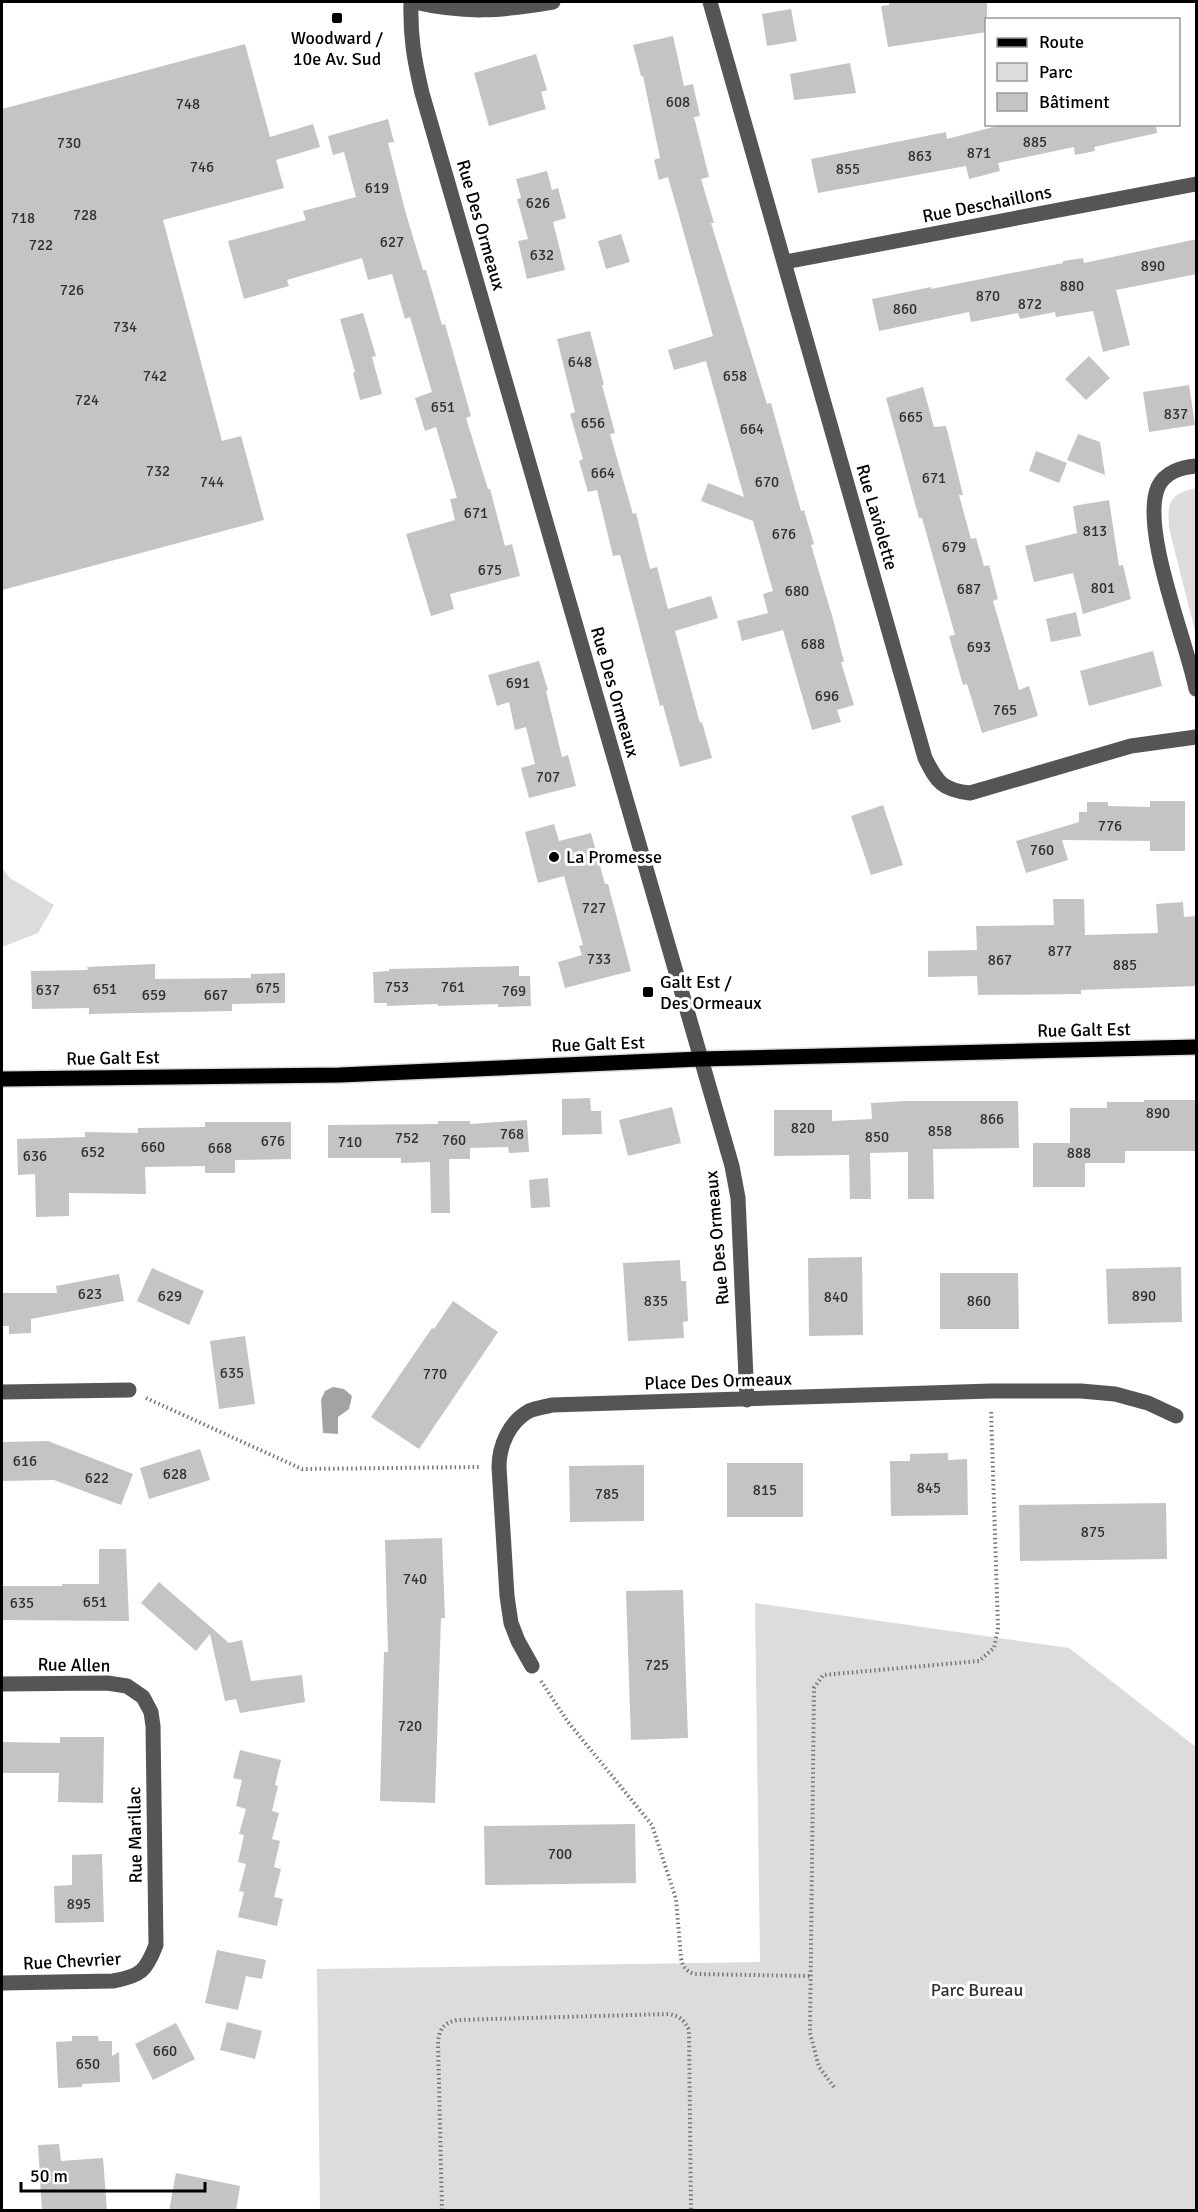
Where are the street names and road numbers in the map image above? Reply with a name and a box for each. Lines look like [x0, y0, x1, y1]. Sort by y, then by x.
street label: Rue Des Ormeaux [452, 157, 510, 293]
street label: Rue Deschaillons [920, 181, 1054, 227]
street label: Rue Laviolette [851, 462, 903, 572]
street label: Rue Des Ormeaux [586, 624, 644, 760]
street label: Rue Galt Est [1037, 1018, 1131, 1042]
street label: Rue Galt Est [551, 1031, 645, 1057]
street label: Rue Galt Est [66, 1046, 160, 1070]
street label: Rue Des Ormeaux [700, 1169, 734, 1306]
street label: Place Des Ormeaux [644, 1367, 793, 1395]
street label: Rue Allen [37, 1653, 111, 1677]
street label: Rue Marillac [123, 1787, 147, 1883]
street label: Rue Chevrier [22, 1947, 122, 1975]

